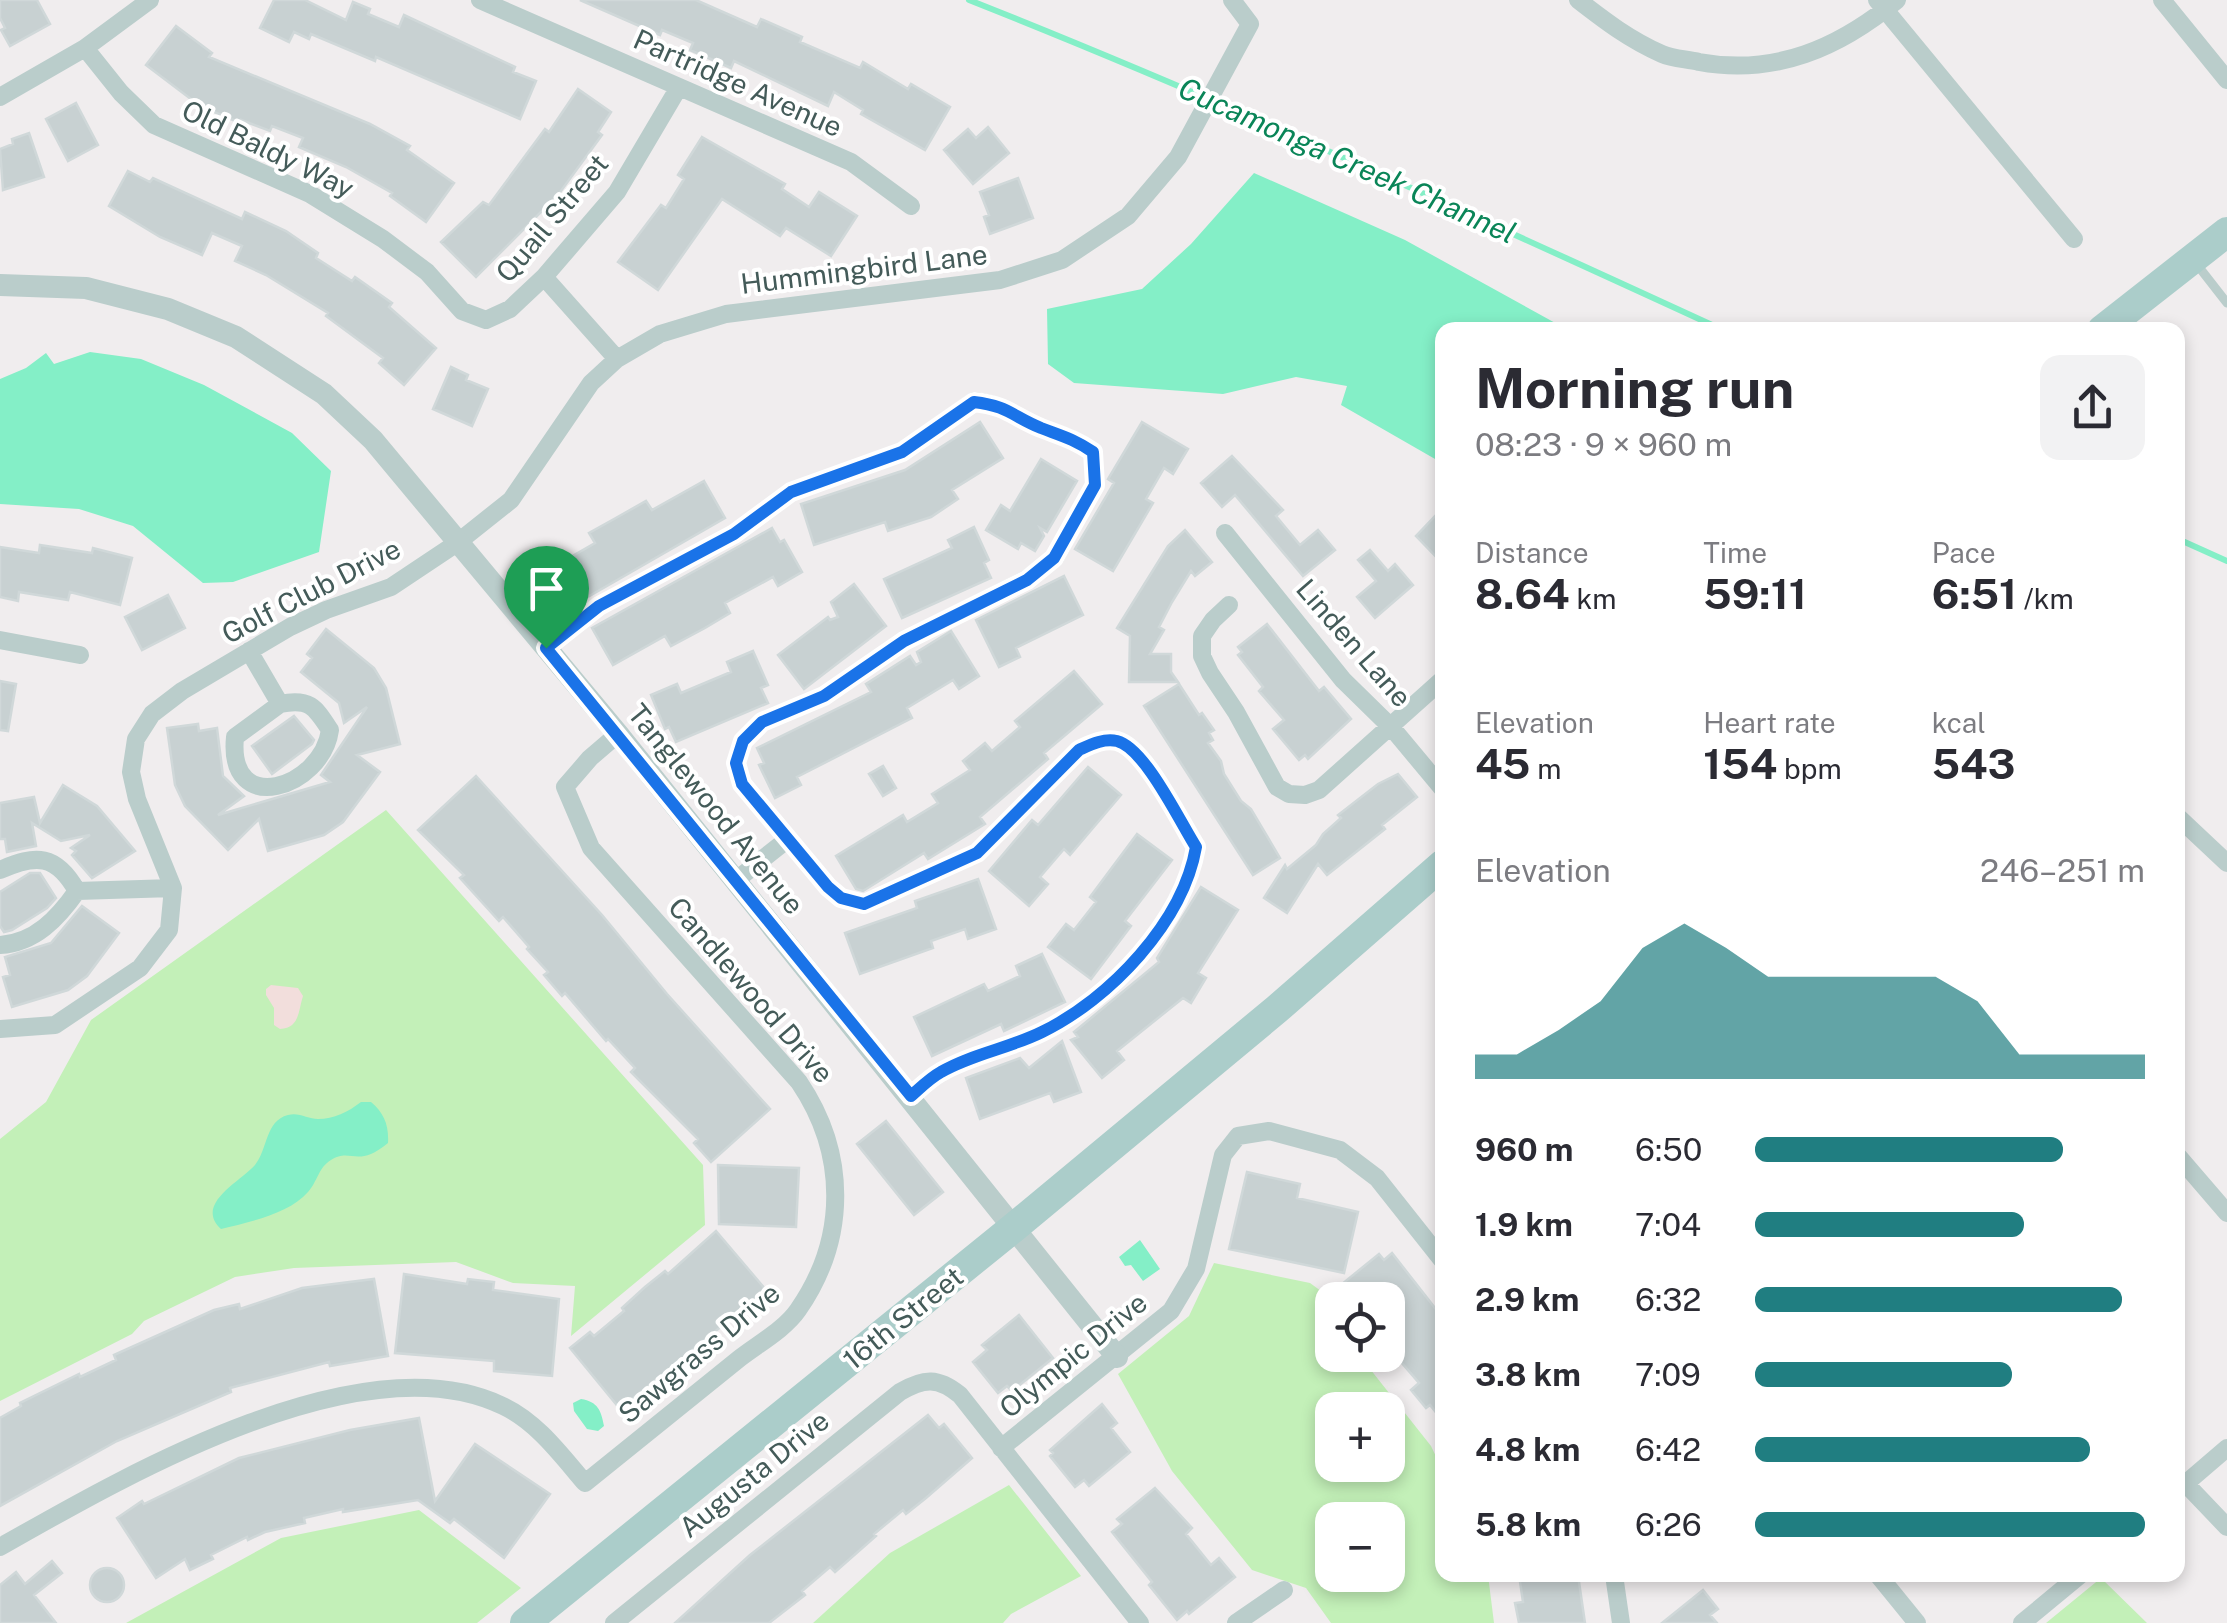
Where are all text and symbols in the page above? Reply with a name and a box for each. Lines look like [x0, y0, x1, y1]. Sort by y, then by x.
street label: Partridge Avenue [629, 22, 848, 143]
water label: Cucamonga Creek Channel [1173, 69, 1522, 251]
street label: Old Baldy Way [177, 93, 359, 204]
street label: Quail Street [489, 147, 615, 288]
street label: Hummingbird Lane [739, 237, 989, 300]
button: share [2040, 355, 2145, 460]
text: Morning run [1475, 356, 1794, 420]
text: 08:23 · 9 × 960 m [1475, 426, 1732, 463]
street label: Golf Club Drive [216, 531, 406, 650]
text: Distance [1475, 536, 1589, 569]
text: Time [1703, 536, 1767, 569]
text: Pace [1932, 536, 1996, 569]
pin [504, 546, 589, 649]
icon: arrive [519, 561, 574, 616]
text: 8.64 [1475, 569, 1570, 618]
text: 59:11 [1703, 569, 1807, 618]
text: 6:51 [1932, 569, 2017, 618]
street label: Linden Lane [1290, 572, 1419, 713]
text: km [1570, 582, 1616, 615]
text: /km [2017, 582, 2074, 615]
street label: Tanglewood Avenue [622, 697, 811, 920]
text: Elevation [1475, 706, 1594, 739]
text: Heart rate [1703, 706, 1836, 739]
text: kcal [1932, 706, 1986, 739]
text: 45 [1475, 739, 1530, 788]
text: 154 [1703, 739, 1777, 788]
text: 543 [1932, 739, 2016, 788]
text: m [1530, 752, 1561, 785]
text: bpm [1777, 752, 1842, 785]
text: Elevation [1475, 852, 1611, 889]
text: 246–251 m [1980, 852, 2145, 889]
street label: Candlewood Drive [662, 890, 841, 1089]
text: 960 m [1475, 1131, 1574, 1168]
text: 6:50 [1635, 1131, 1702, 1168]
text: 1.9 km [1475, 1206, 1573, 1243]
text: 7:04 [1635, 1206, 1701, 1243]
street label: 16th Street [836, 1259, 969, 1376]
street label: Sawgrass Drive [611, 1276, 786, 1430]
text: 2.9 km [1475, 1281, 1579, 1318]
text: 6:32 [1635, 1281, 1701, 1318]
map controls [1315, 1282, 1405, 1592]
button: locate [1315, 1282, 1405, 1372]
street label: Olympic Drive [992, 1285, 1153, 1424]
text: 3.8 km [1475, 1356, 1581, 1393]
text: 7:09 [1635, 1356, 1701, 1393]
button: + [1315, 1392, 1405, 1482]
street label: Augusta Drive [672, 1403, 835, 1544]
text: 4.8 km [1475, 1431, 1581, 1468]
text: 6:42 [1635, 1431, 1701, 1468]
button: − [1315, 1502, 1405, 1592]
text: 5.8 km [1475, 1506, 1581, 1543]
text: 6:26 [1635, 1506, 1702, 1543]

